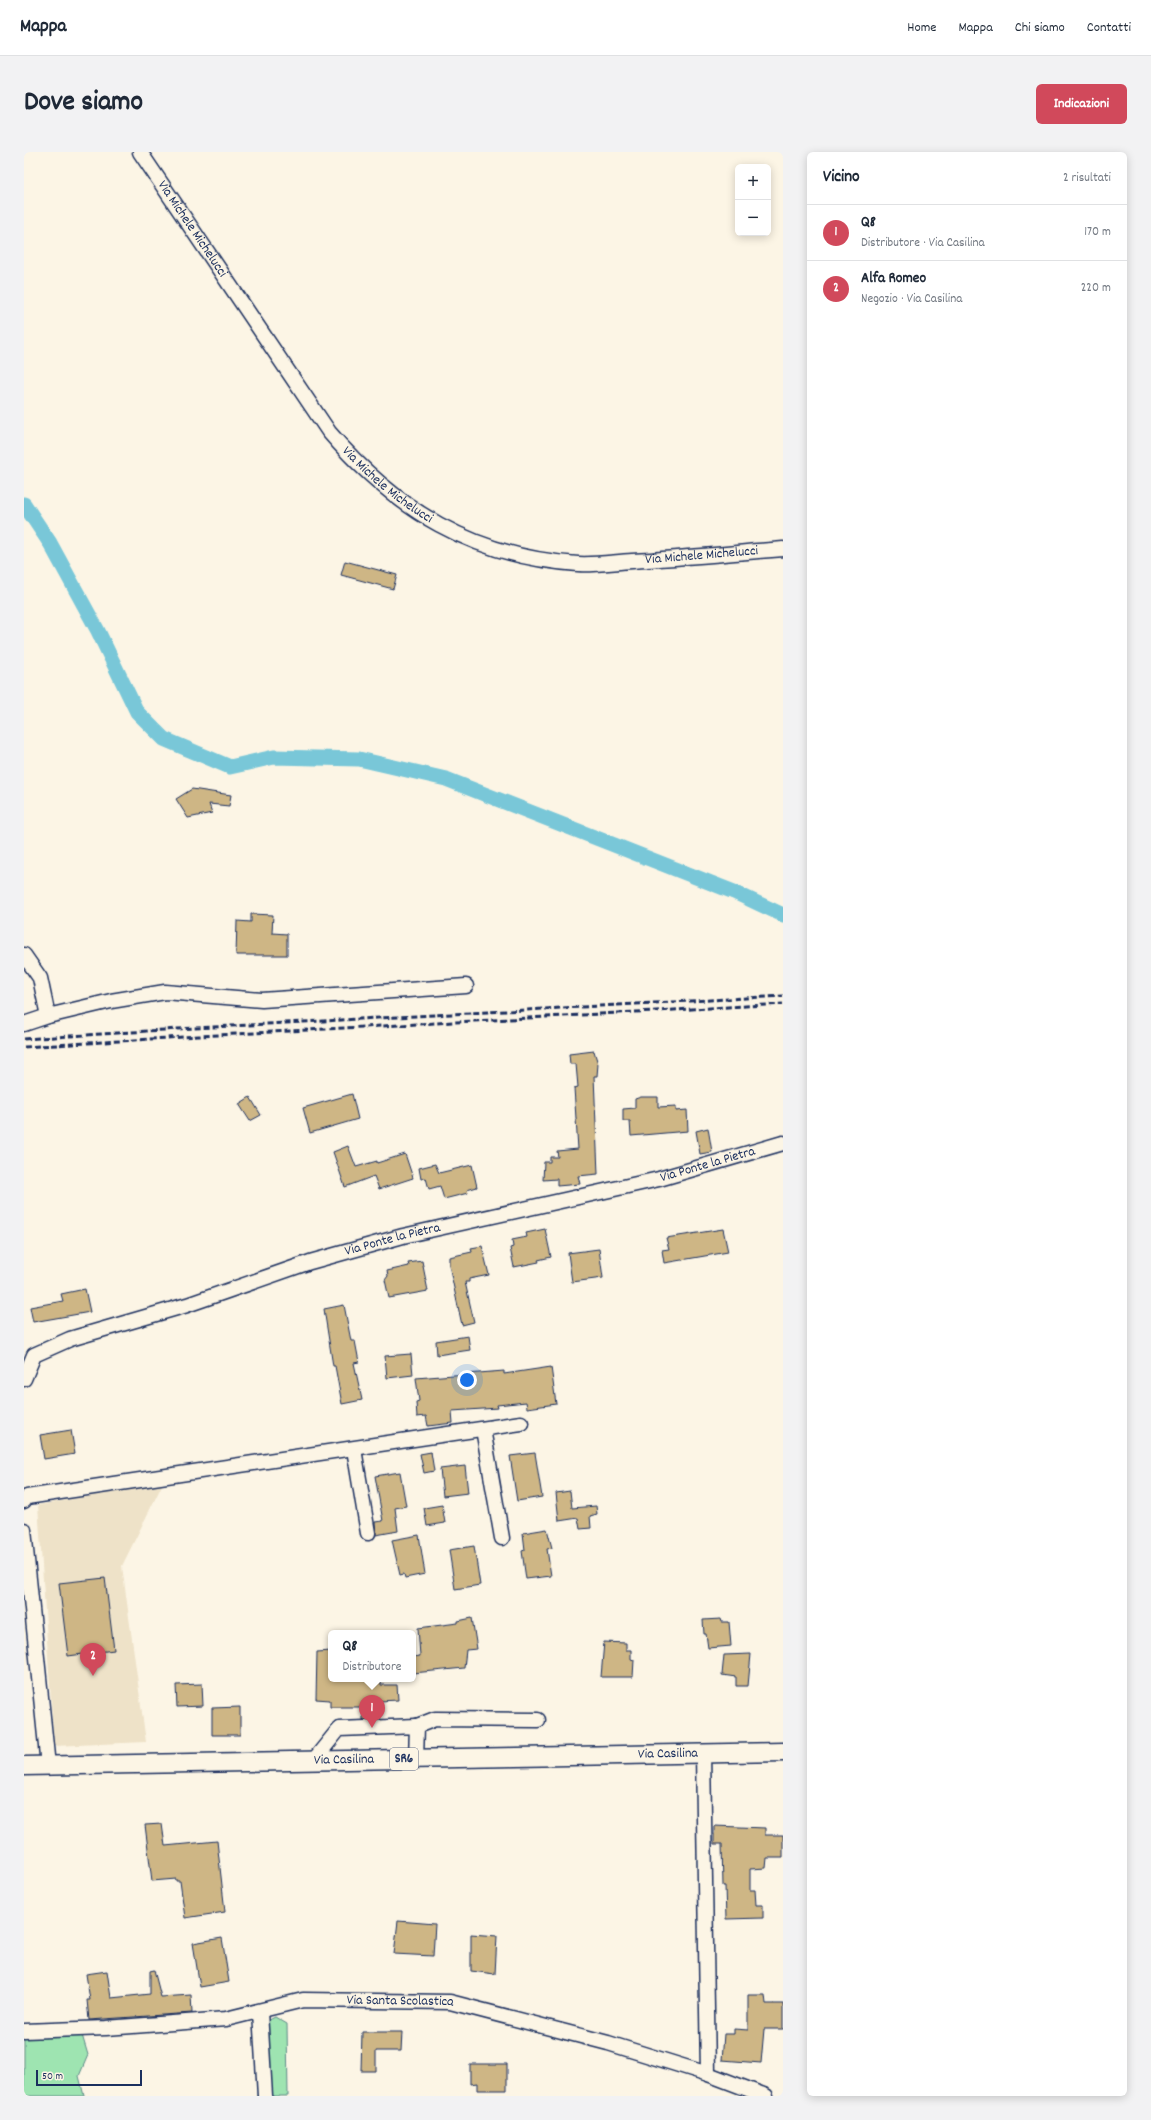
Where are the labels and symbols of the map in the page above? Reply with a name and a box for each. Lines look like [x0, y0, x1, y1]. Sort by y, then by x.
street label: Via Michele Michelucci [152, 177, 232, 282]
street label: Via Michele Michelucci [337, 442, 437, 529]
street label: Via Michele Michelucci [645, 541, 759, 570]
street label: Via Ponte la Pietra [658, 1142, 758, 1188]
street label: Via Ponte la Pietra [342, 1218, 443, 1262]
your location [457, 1370, 477, 1390]
pin: 2 [80, 1643, 106, 1676]
pin: 1 [359, 1695, 385, 1728]
street label: Via Casilina [638, 1744, 698, 1765]
road number: SR6 [390, 1748, 418, 1770]
street label: Via Casilina [314, 1750, 375, 1771]
street label: Via Santa Scolastica [347, 1991, 457, 2013]
scale bar [36, 2068, 142, 2087]

